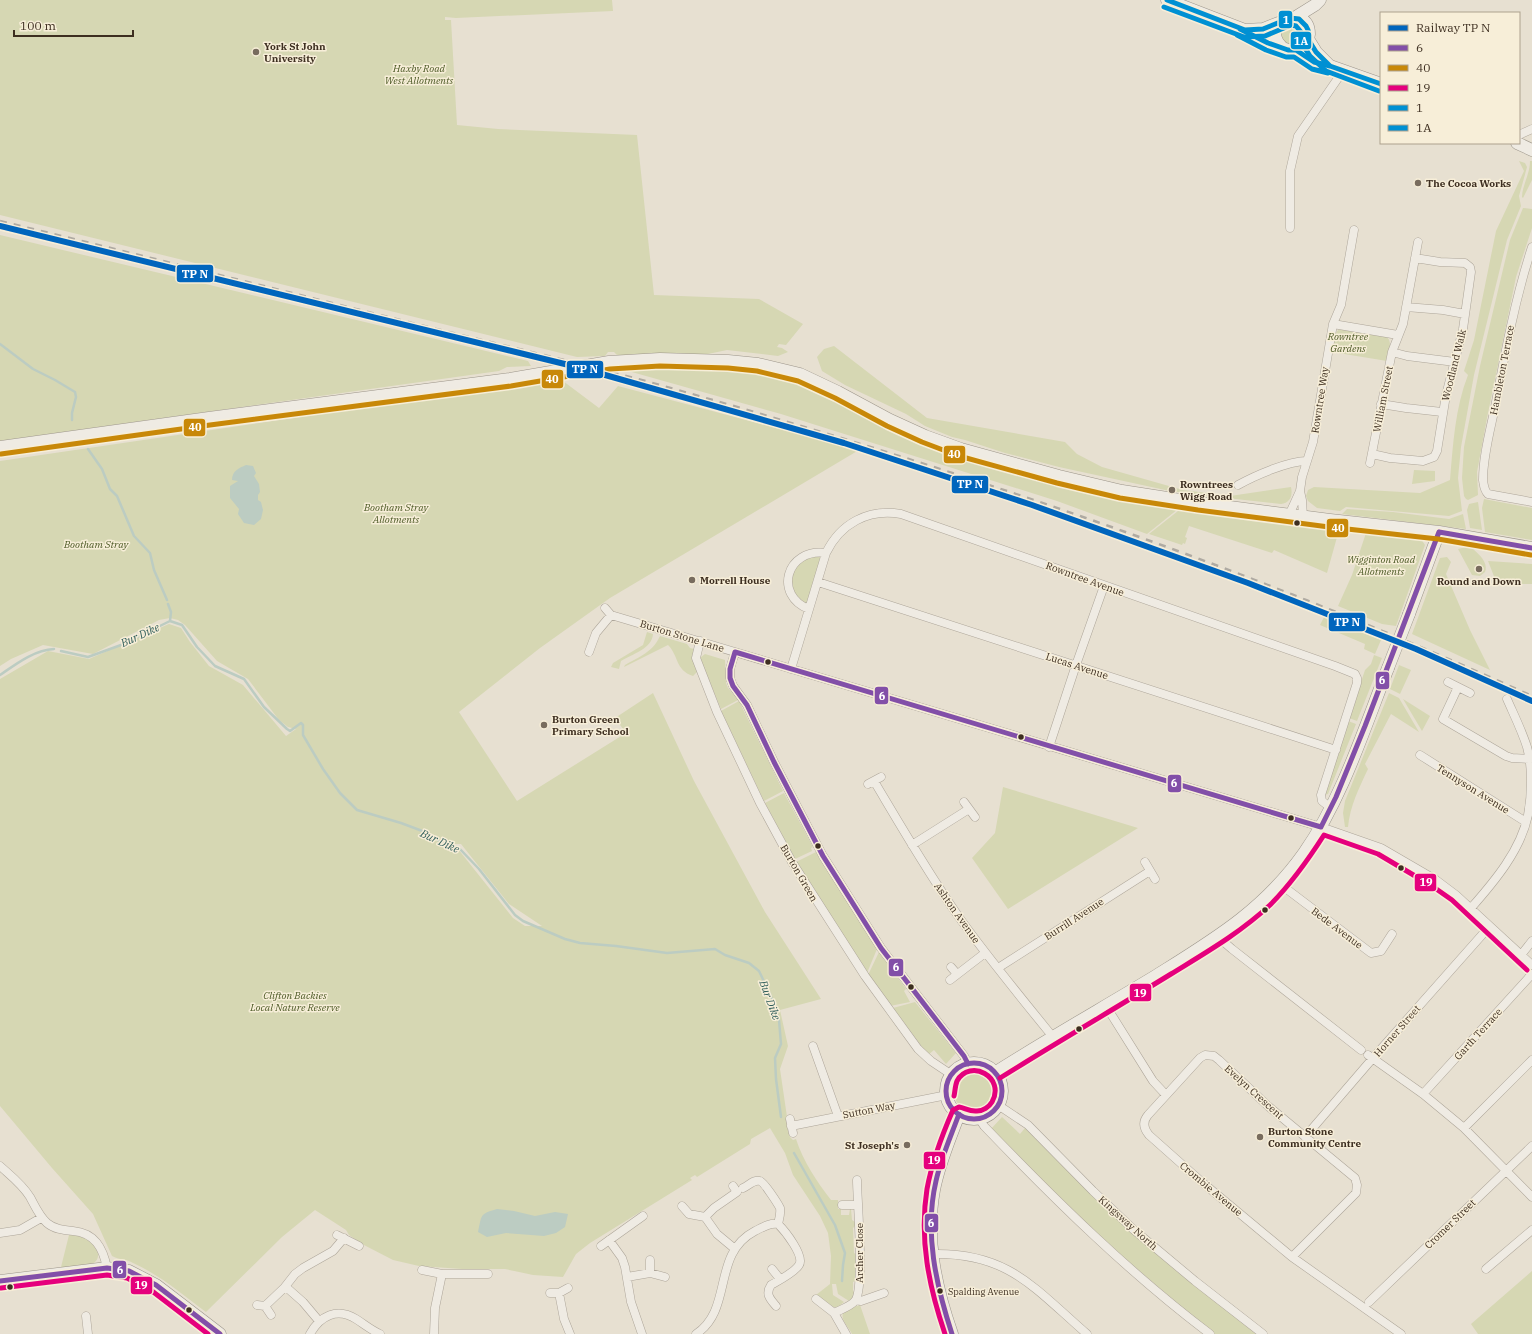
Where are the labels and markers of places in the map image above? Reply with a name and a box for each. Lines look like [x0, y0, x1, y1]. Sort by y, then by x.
place label: York St John University [264, 40, 326, 65]
marker: York St John University [251, 47, 261, 57]
place label: The Cocoa Works [1426, 177, 1511, 190]
marker: The Cocoa Works [1413, 178, 1423, 188]
place label: Rowntrees Wigg Road [1180, 478, 1233, 503]
marker: Rowntrees Wigg Road [1167, 485, 1177, 495]
unlabelled marker [1292, 518, 1302, 528]
marker: Round and Down [1474, 564, 1484, 574]
place label: Morrell House [700, 574, 771, 587]
marker: Morrell House [687, 575, 697, 585]
place label: Round and Down [1437, 575, 1521, 588]
unlabelled marker [763, 657, 773, 667]
place label: Burton Green Primary School [552, 713, 629, 738]
marker: Burton Green Primary School [539, 720, 549, 730]
unlabelled marker [1016, 732, 1026, 742]
unlabelled marker [1286, 813, 1296, 823]
unlabelled marker [813, 841, 823, 851]
unlabelled marker [1396, 863, 1406, 873]
unlabelled marker [1260, 905, 1270, 915]
unlabelled marker [906, 982, 916, 992]
unlabelled marker [1074, 1024, 1084, 1034]
place label: Burton Stone Community Centre [1268, 1125, 1362, 1150]
marker: Burton Stone Community Centre [1255, 1132, 1265, 1142]
place label: St Joseph's [845, 1139, 899, 1152]
marker: St Joseph's [902, 1140, 912, 1150]
unlabelled marker [5, 1282, 15, 1292]
marker: Spalding Avenue [935, 1286, 945, 1296]
place label: Spalding Avenue [948, 1286, 1019, 1297]
unlabelled marker [184, 1305, 194, 1315]

